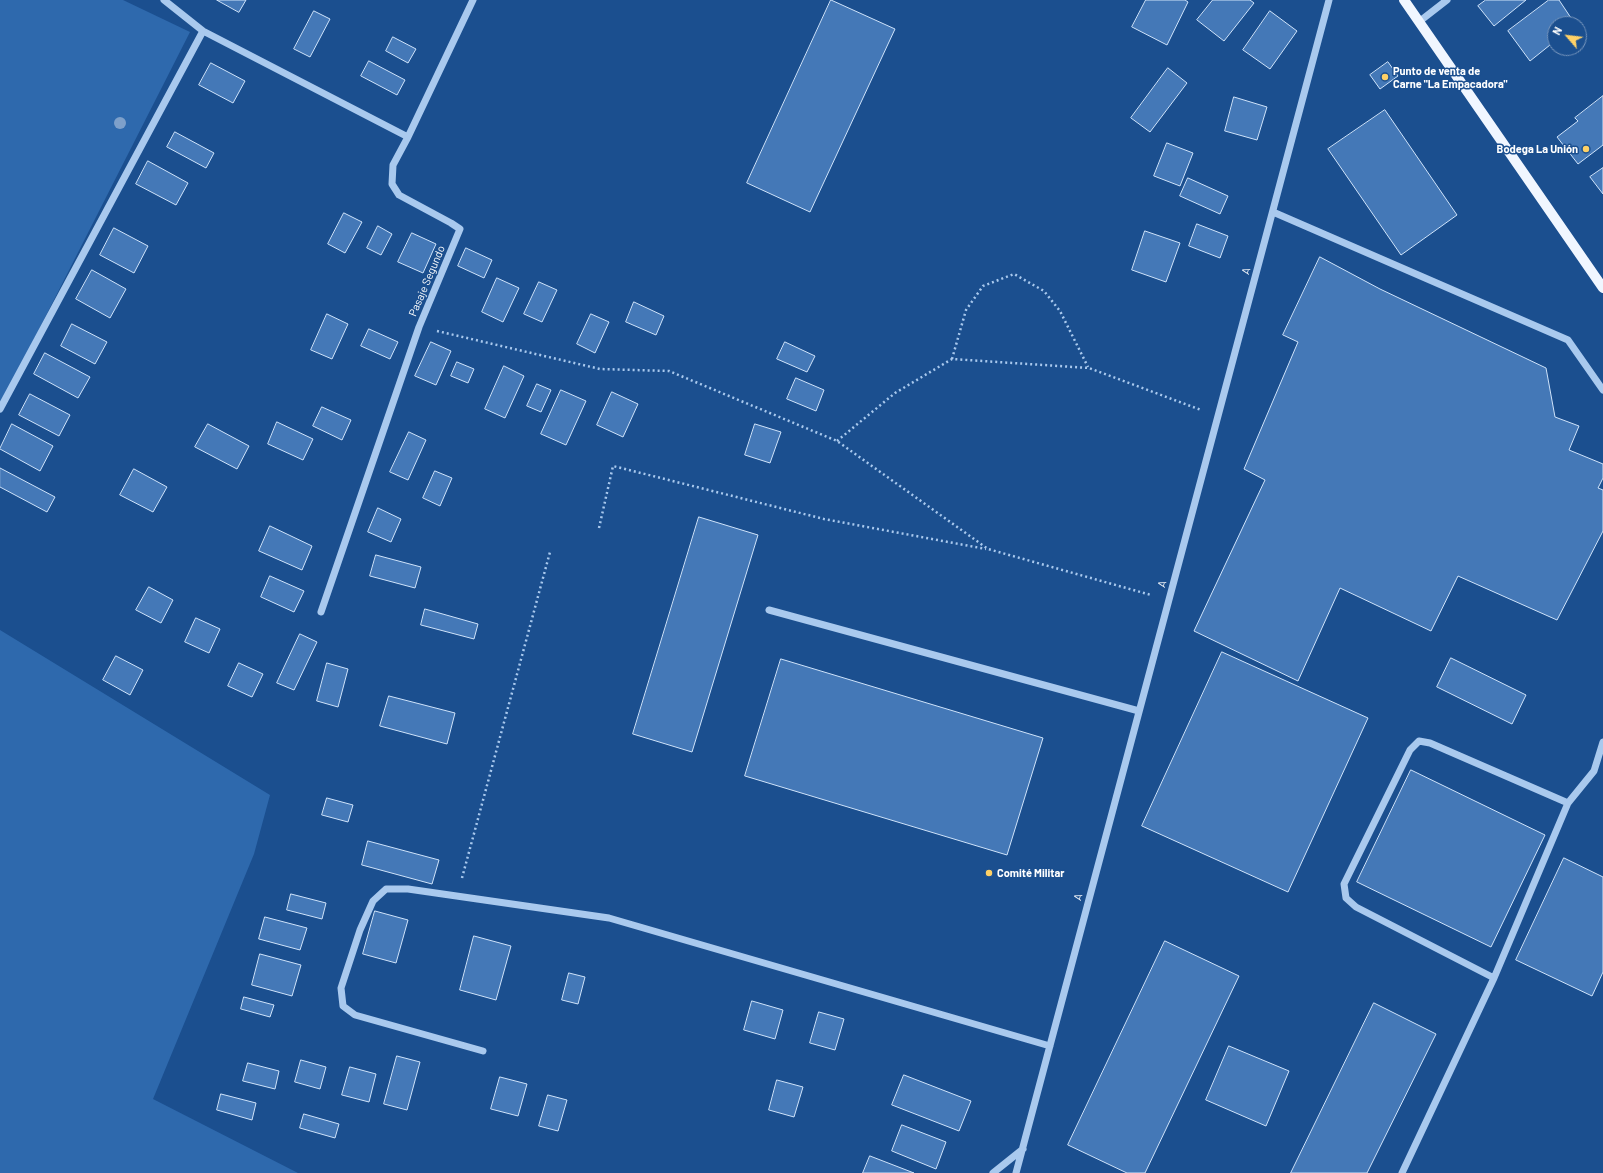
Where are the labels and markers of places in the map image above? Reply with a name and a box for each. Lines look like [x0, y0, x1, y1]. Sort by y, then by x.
place label: Punto de venta de Carne "La Empacadora" [1393, 64, 1507, 90]
marker: Punto de venta de Carne "La Empacadora" [1380, 72, 1390, 82]
place label: Bodega La Unión [1497, 142, 1578, 156]
marker: Bodega La Unión [1581, 144, 1591, 154]
place label: Comité Militar [997, 866, 1064, 880]
marker: Comité Militar [984, 868, 994, 878]

